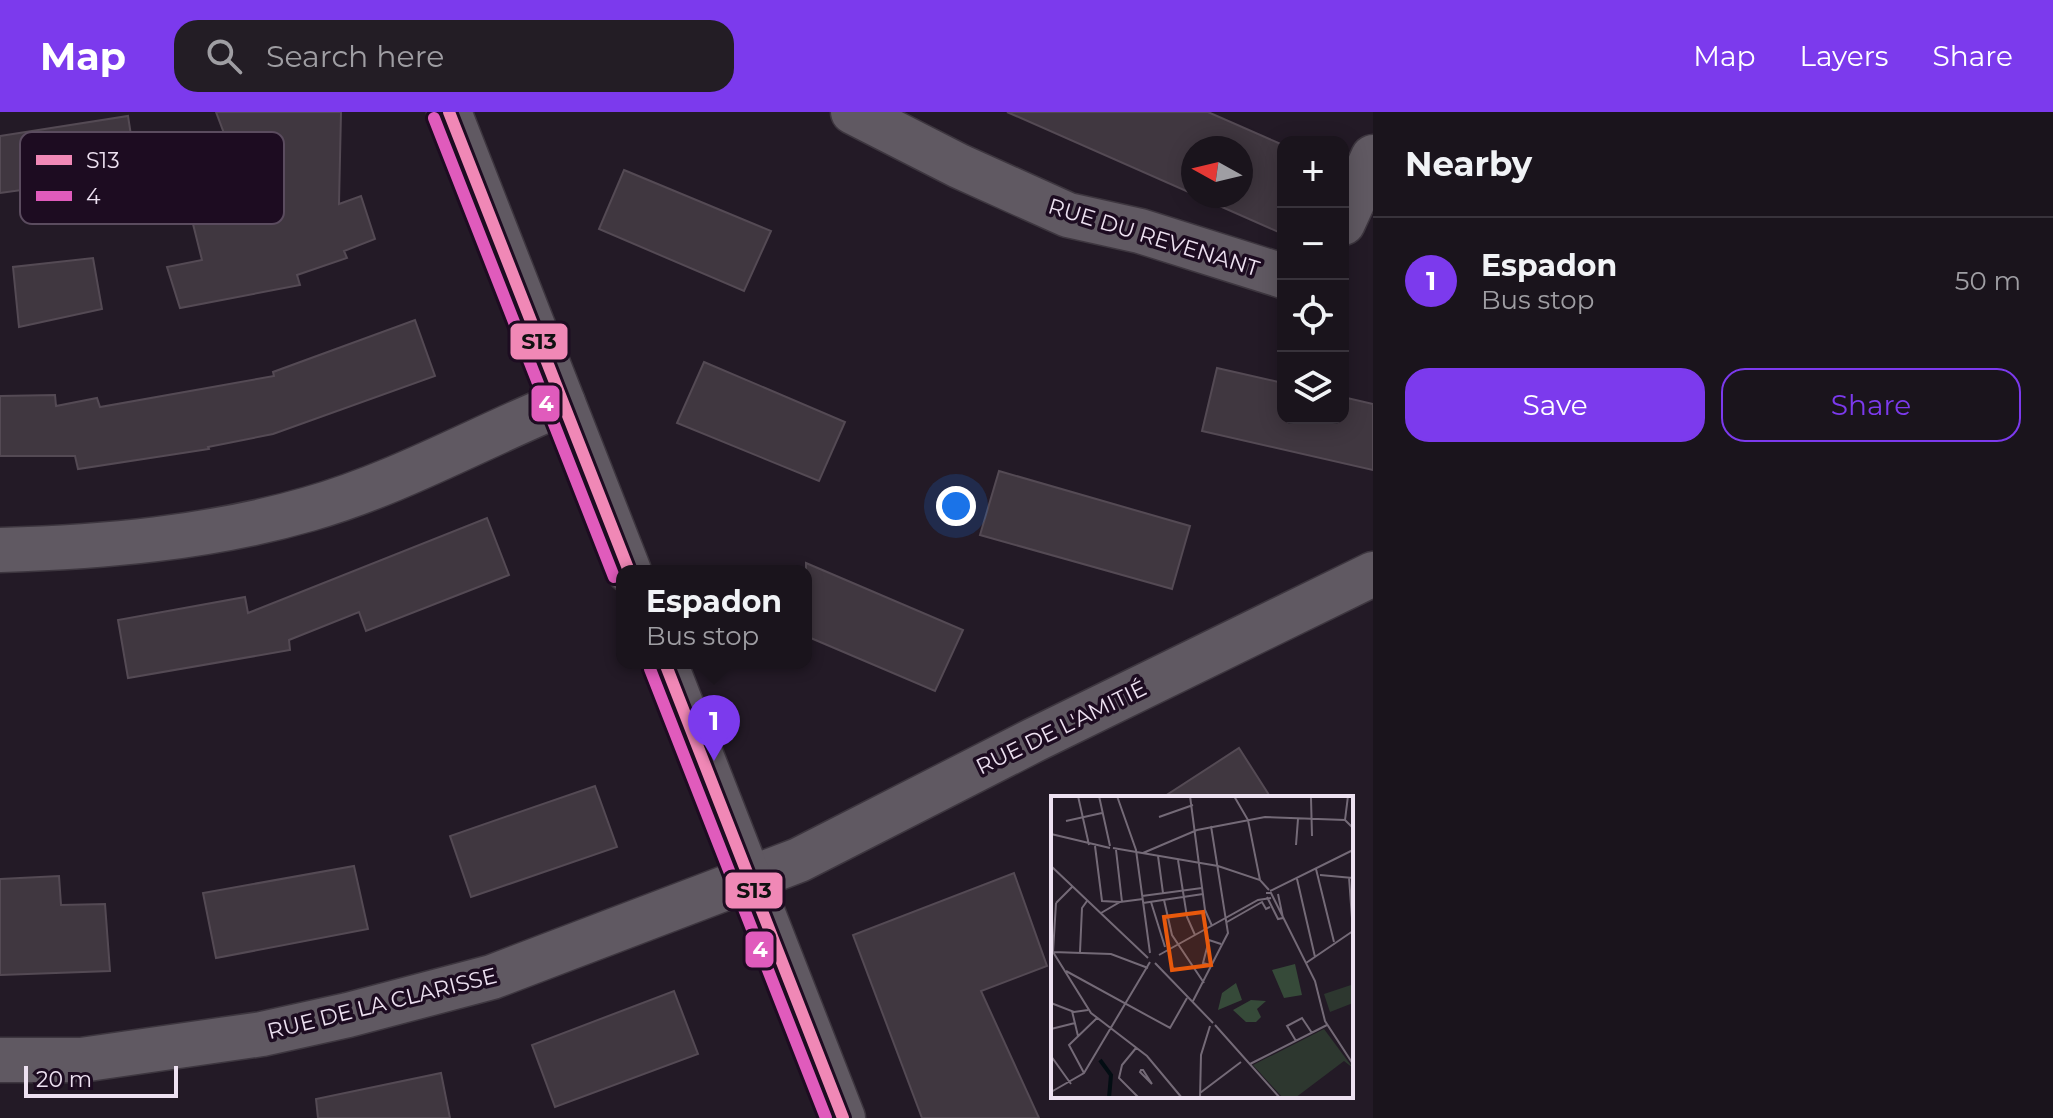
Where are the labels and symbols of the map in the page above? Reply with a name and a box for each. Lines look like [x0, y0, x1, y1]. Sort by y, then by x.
legend [20, 132, 284, 224]
north arrow [1181, 136, 1253, 208]
text: S13 [86, 147, 120, 174]
text: 4 [86, 183, 101, 210]
street label: RUE DU REVENANT [1045, 192, 1263, 283]
line badge: S13 [509, 322, 569, 361]
text: S13 [521, 328, 557, 355]
line badge: 4 [530, 384, 561, 423]
text: 4 [538, 390, 554, 417]
your location [936, 486, 976, 526]
street label: RUE DE L'AMITIÉ [972, 674, 1151, 780]
pin: 1 [688, 695, 740, 761]
inset map [1051, 796, 1353, 1098]
line badge: S13 [724, 871, 784, 910]
text: S13 [736, 877, 772, 904]
line badge: 4 [744, 930, 775, 969]
text: 4 [752, 936, 768, 963]
street label: RUE DE LA CLARISSE [265, 962, 500, 1045]
scale bar [24, 1062, 178, 1098]

